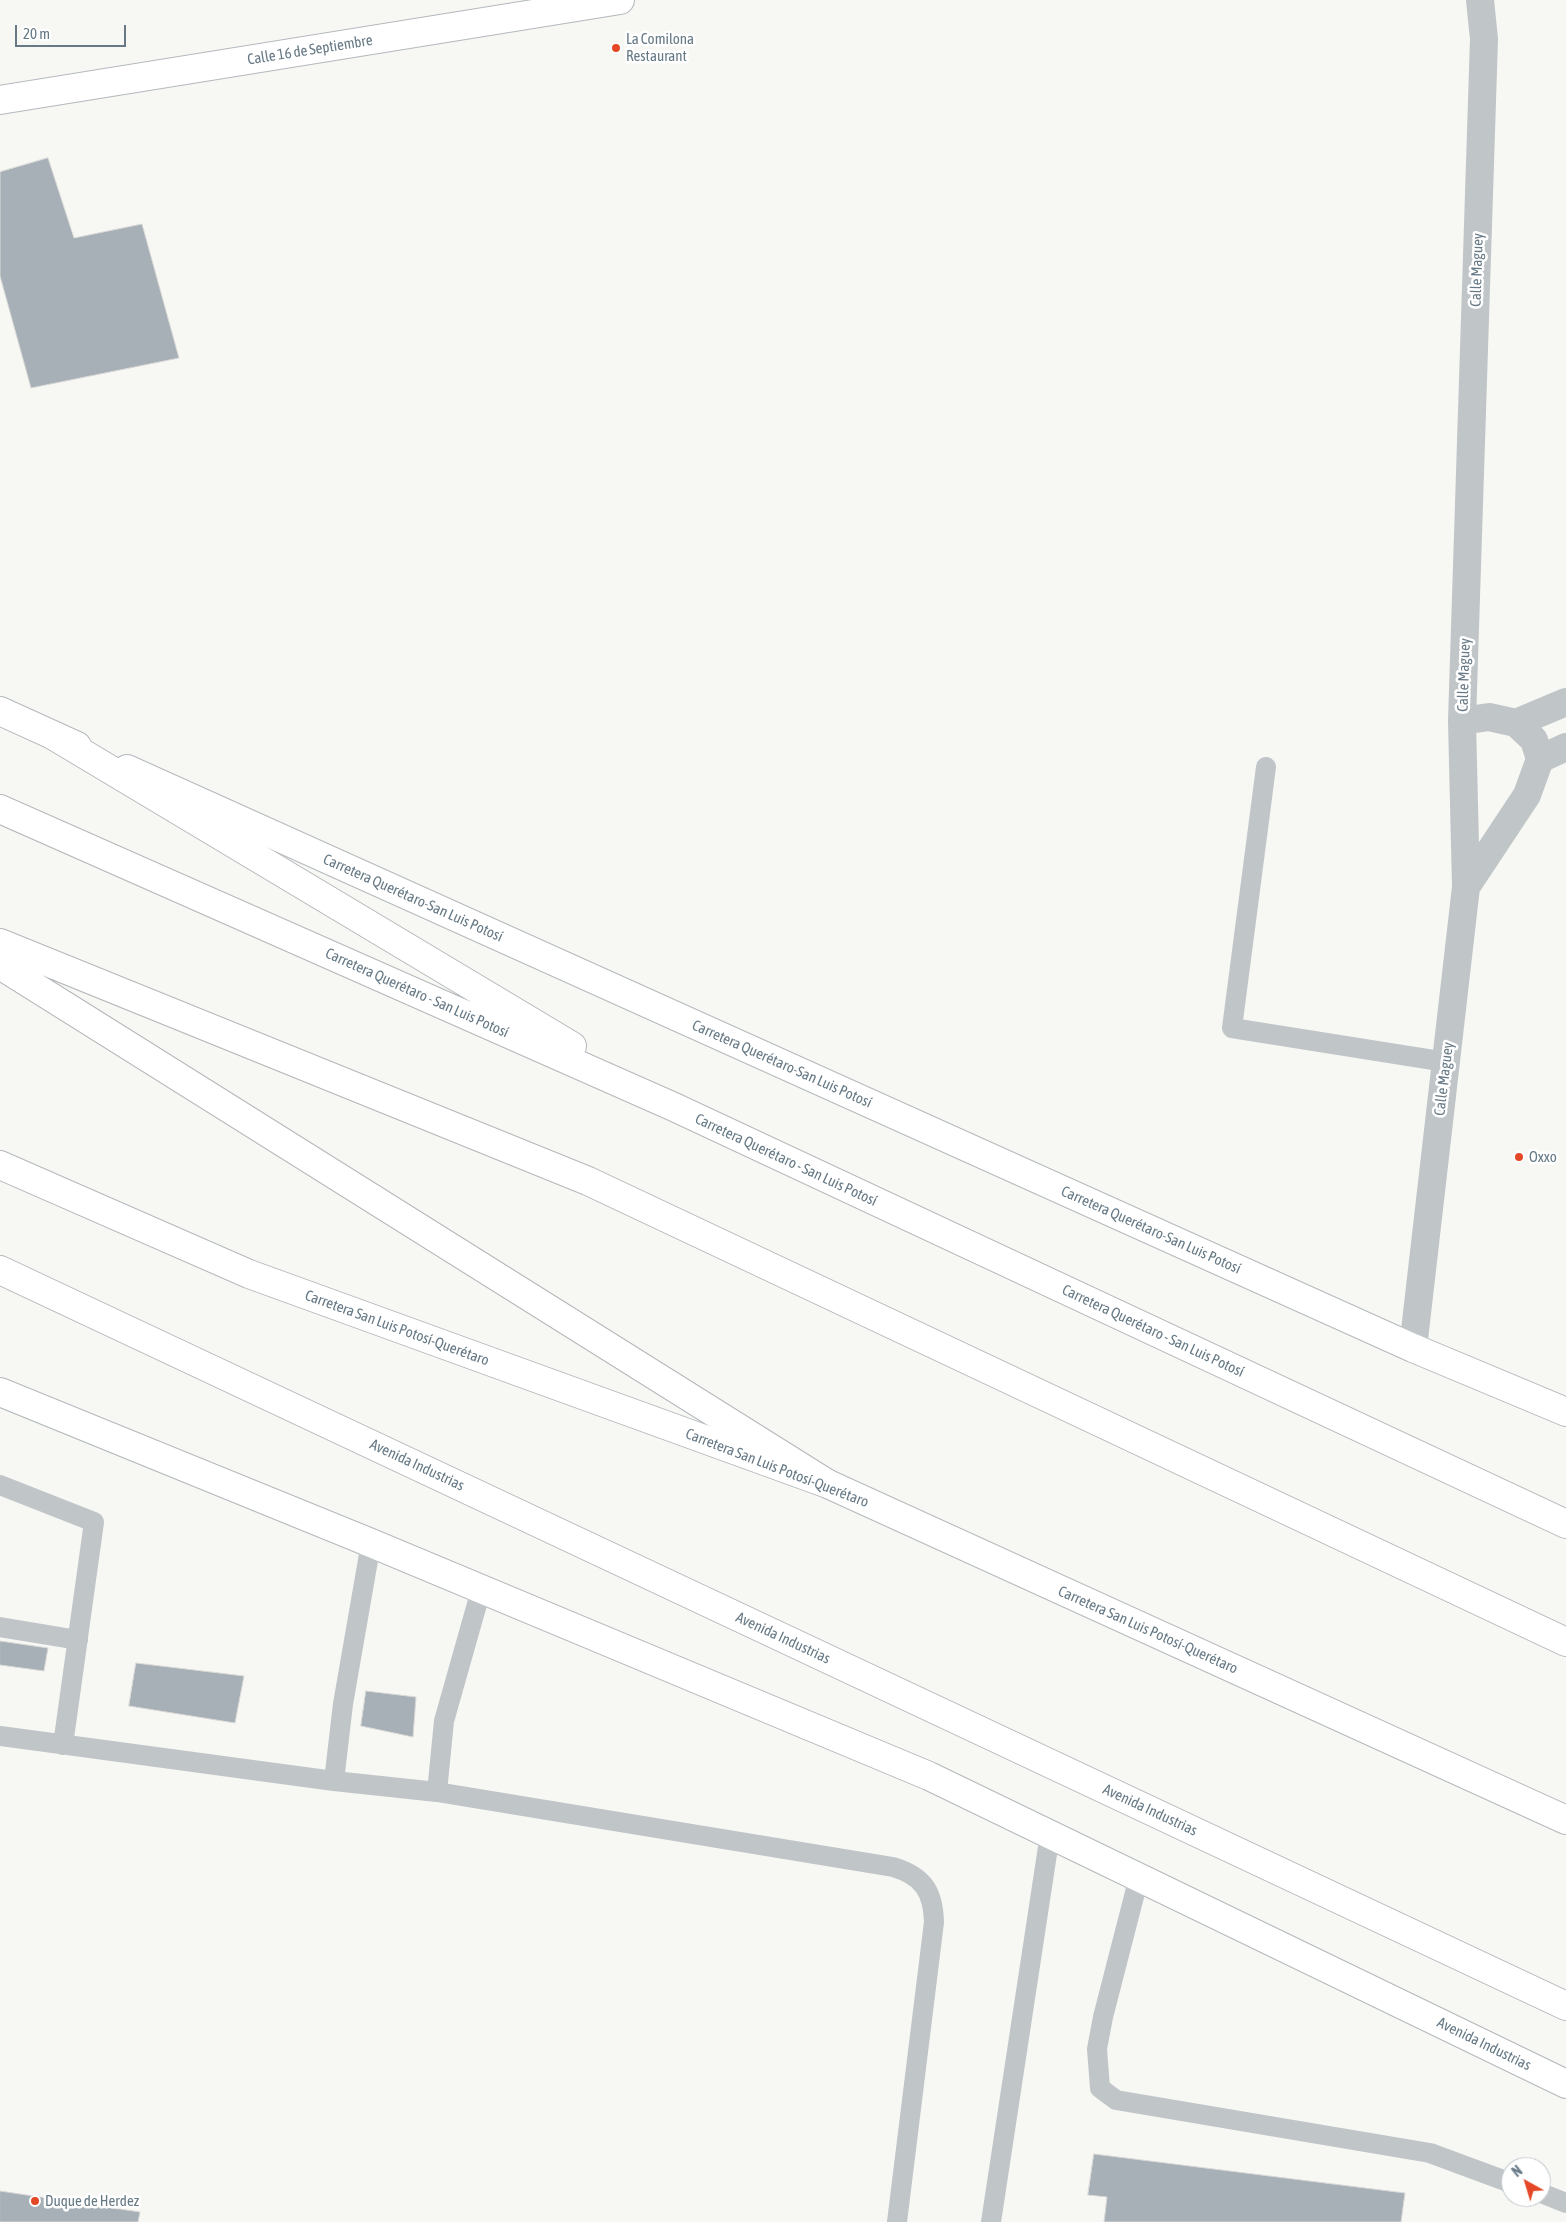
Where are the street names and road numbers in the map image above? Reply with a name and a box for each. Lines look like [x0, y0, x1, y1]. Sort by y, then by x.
street label: Calle 16 de Septiembre [246, 31, 374, 69]
street label: Calle Maguey [1467, 233, 1487, 307]
street label: Calle Maguey [1454, 638, 1474, 712]
street label: Carretera Querétaro-San Luis Potosí [320, 850, 506, 946]
street label: Carretera Querétaro - San Luis Potosí [323, 944, 511, 1042]
street label: Carretera Querétaro-San Luis Potosí [689, 1016, 875, 1112]
street label: Calle Maguey [1431, 1041, 1457, 1117]
street label: Carretera Querétaro - San Luis Potosí [692, 1110, 880, 1210]
street label: Carretera Querétaro-San Luis Potosí [1058, 1182, 1244, 1278]
street label: Carretera Querétaro - San Luis Potosí [1059, 1281, 1247, 1381]
street label: Carretera San Luis Potosí-Querétaro [302, 1286, 492, 1370]
street label: Carretera San Luis Potosí-Querétaro [683, 1425, 871, 1511]
street label: Avenida Industrias [367, 1435, 467, 1495]
street label: Carretera San Luis Potosí-Querétaro [1055, 1582, 1241, 1678]
street label: Avenida Industrias [733, 1608, 833, 1668]
street label: Avenida Industrias [1100, 1780, 1200, 1840]
street label: Avenida Industrias [1434, 2013, 1534, 2075]

